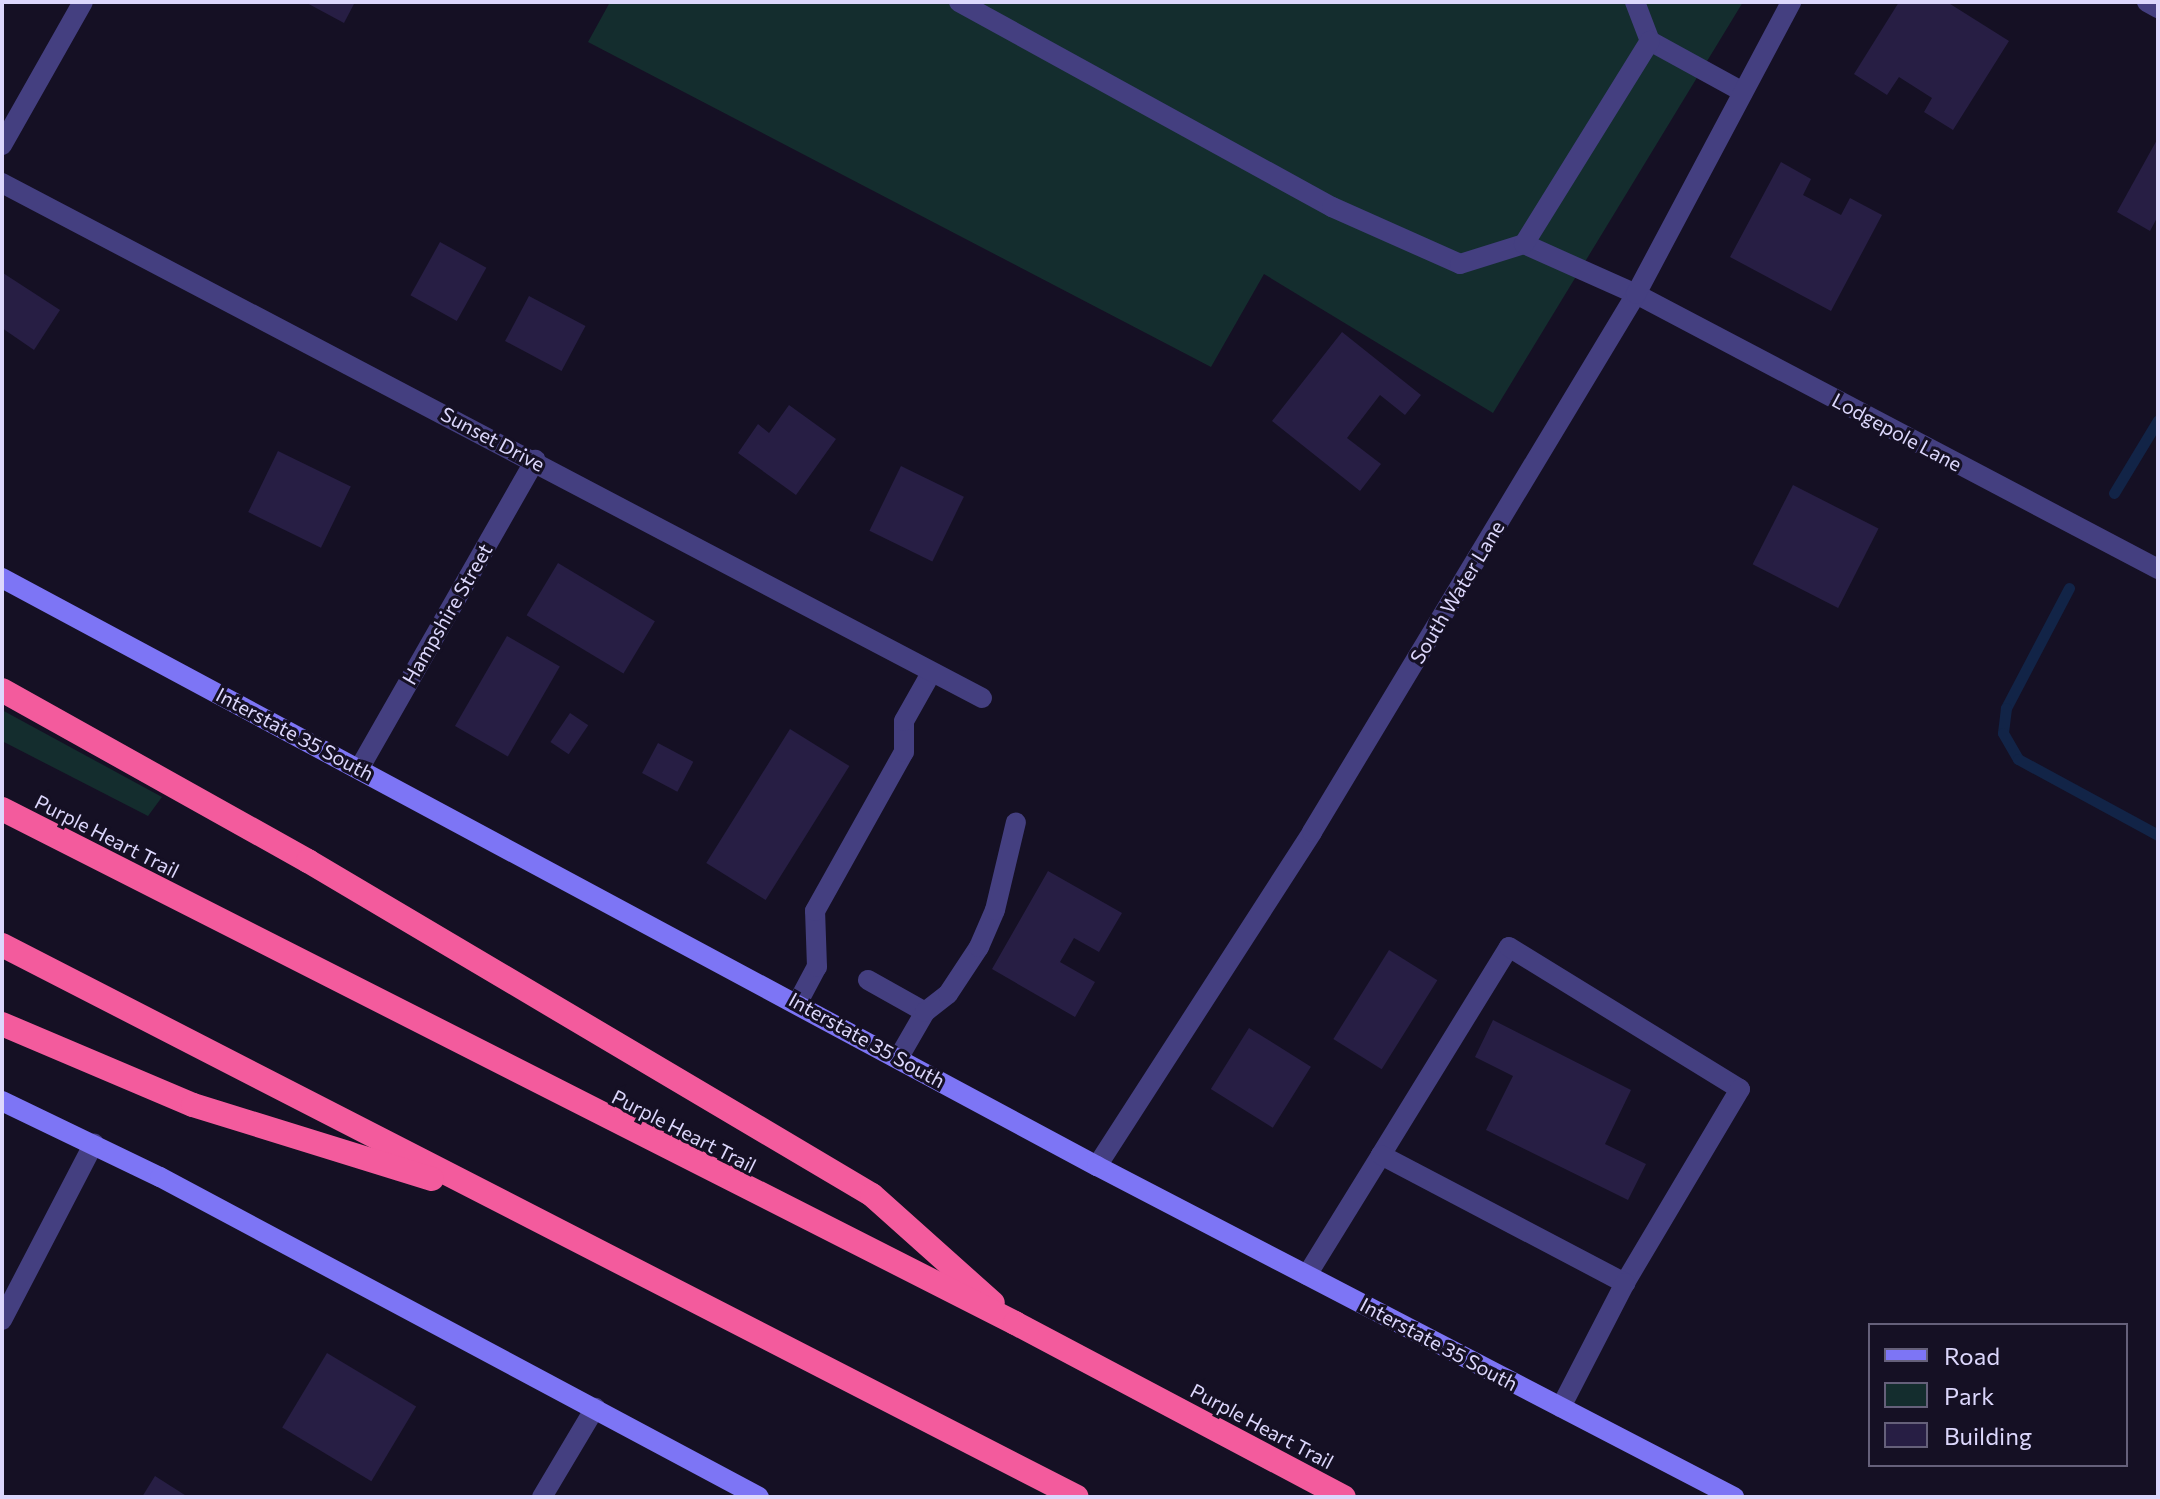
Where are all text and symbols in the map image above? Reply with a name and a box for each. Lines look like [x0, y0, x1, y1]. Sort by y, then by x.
street label: Lodgepole Lane [1828, 388, 1966, 476]
street label: Sunset Drive [437, 402, 549, 476]
street label: South Water Lane [1405, 516, 1509, 668]
street label: Hampshire Street [397, 539, 497, 689]
street label: Interstate 35 South [212, 682, 378, 786]
street label: Purple Heart Trail [31, 789, 183, 883]
street label: Interstate 35 South [785, 987, 949, 1093]
street label: Purple Heart Trail [608, 1084, 760, 1178]
street label: Interstate 35 South [1356, 1292, 1522, 1396]
legend [1868, 1323, 2128, 1467]
text: Road [1944, 1341, 2000, 1370]
street label: Purple Heart Trail [1186, 1378, 1338, 1474]
text: Park [1944, 1381, 1994, 1410]
text: Building [1944, 1421, 2032, 1450]

